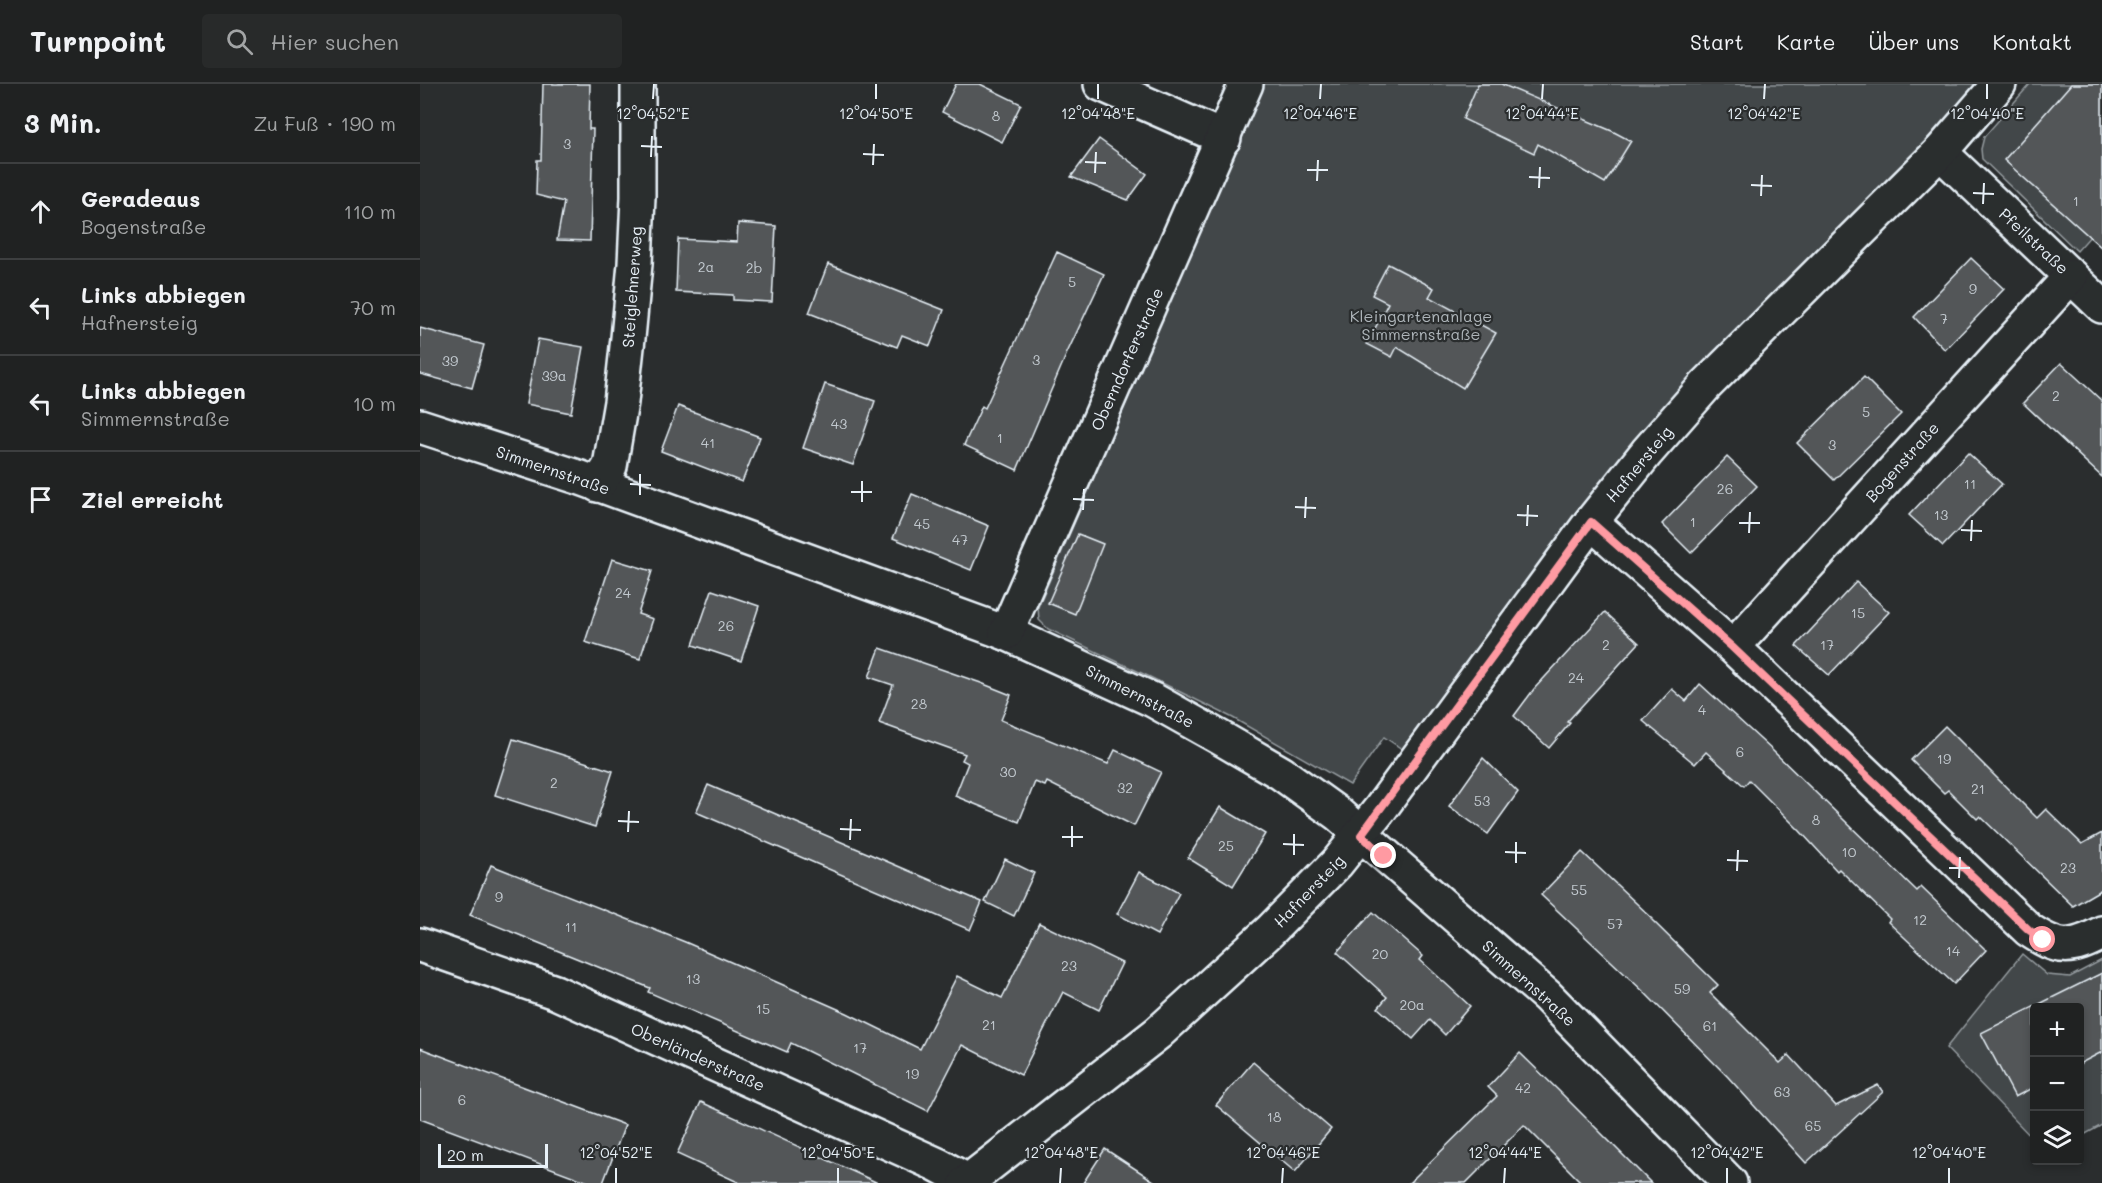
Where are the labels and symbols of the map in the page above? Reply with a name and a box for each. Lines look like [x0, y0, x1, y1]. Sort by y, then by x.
text: 12°04'52"E [616, 103, 690, 123]
text: 12°04'50"E [839, 103, 913, 123]
text: 12°04'48"E [1061, 103, 1135, 123]
text: 12°04'46"E [1283, 103, 1357, 123]
text: 12°04'44"E [1505, 103, 1579, 123]
text: 12°04'42"E [1727, 103, 1801, 123]
text: 12°04'40"E [1950, 103, 2024, 123]
house number: 8 [992, 106, 1000, 125]
house number: 3 [563, 134, 571, 153]
house number: 1 [2073, 191, 2079, 210]
street label: Pfeilstraße [1995, 203, 2074, 278]
street label: Steiglehnerweg [617, 226, 646, 348]
house number: 2a [698, 257, 714, 276]
house number: 2b [746, 258, 762, 277]
house number: 5 [1068, 272, 1076, 291]
house number: 9 [1969, 279, 1977, 298]
street label: Oberndorferstraße [1086, 284, 1168, 434]
park label: Kleingartenanlage Simmernstraße [1350, 305, 1492, 344]
house number: 7 [1940, 309, 1948, 328]
house number: 3 [1032, 350, 1040, 369]
house number: 39 [442, 351, 458, 370]
house number: 39a [541, 366, 567, 385]
house number: 2 [2052, 386, 2060, 405]
house number: 5 [1862, 402, 1870, 421]
house number: 43 [831, 414, 847, 433]
street label: Bogenstraße [1860, 417, 1943, 506]
street label: Hafnersteig [1601, 421, 1677, 506]
house number: 1 [997, 428, 1003, 447]
house number: 41 [701, 433, 715, 452]
house number: 3 [1828, 435, 1836, 454]
street label: Simmernstraße [493, 440, 613, 499]
house number: 11 [1964, 474, 1976, 493]
house number: 26 [1717, 479, 1733, 498]
house number: 13 [1934, 505, 1948, 524]
house number: 1 [1690, 512, 1696, 531]
house number: 45 [914, 514, 930, 533]
house number: 47 [952, 530, 968, 549]
house number: 24 [615, 583, 632, 602]
house number: 15 [1851, 603, 1865, 622]
house number: 26 [718, 616, 734, 635]
house number: 2 [1602, 635, 1610, 654]
house number: 17 [1820, 635, 1834, 654]
street label: Simmernstraße [1082, 659, 1198, 732]
house number: 24 [1568, 668, 1585, 687]
house number: 28 [911, 694, 927, 713]
house number: 4 [1698, 700, 1707, 719]
house number: 6 [1736, 742, 1744, 761]
house number: 19 [1937, 749, 1951, 768]
house number: 30 [1000, 762, 1017, 781]
house number: 2 [550, 773, 558, 792]
house number: 32 [1117, 778, 1133, 797]
house number: 21 [1971, 779, 1985, 798]
house number: 53 [1474, 791, 1490, 810]
house number: 8 [1812, 810, 1820, 829]
house number: 25 [1218, 836, 1234, 855]
route end [1370, 842, 1396, 868]
house number: 10 [1842, 842, 1857, 861]
street label: Hafnersteig [1269, 850, 1349, 932]
house number: 23 [2060, 858, 2076, 877]
house number: 55 [1571, 880, 1587, 899]
house number: 9 [495, 887, 503, 906]
house number: 12 [1913, 910, 1927, 929]
house number: 57 [1607, 914, 1623, 933]
house number: 11 [565, 917, 577, 936]
route start [2029, 926, 2055, 952]
street label: Simmernstraße [1478, 935, 1581, 1030]
house number: 14 [1946, 941, 1961, 960]
house number: 20 [1372, 944, 1389, 963]
house number: 23 [1061, 956, 1077, 975]
house number: 13 [686, 969, 700, 988]
house number: 59 [1674, 979, 1690, 998]
house number: 20a [1399, 995, 1425, 1014]
house number: 15 [756, 999, 770, 1018]
house number: 21 [982, 1015, 996, 1034]
house number: 61 [1703, 1016, 1717, 1035]
street label: Oberländerstraße [628, 1018, 769, 1096]
house number: 17 [853, 1038, 867, 1057]
house number: 19 [905, 1064, 919, 1083]
house number: 42 [1515, 1078, 1531, 1097]
house number: 63 [1774, 1082, 1790, 1101]
house number: 6 [458, 1090, 466, 1109]
house number: 18 [1267, 1107, 1281, 1126]
house number: 65 [1805, 1116, 1821, 1135]
scale bar [438, 1141, 548, 1168]
text: 12°04'52"E [579, 1142, 653, 1162]
text: 12°04'50"E [801, 1142, 875, 1162]
text: 12°04'48"E [1024, 1142, 1098, 1162]
text: 12°04'46"E [1246, 1142, 1320, 1162]
text: 12°04'44"E [1468, 1142, 1542, 1162]
text: 12°04'42"E [1690, 1142, 1764, 1162]
text: 12°04'40"E [1912, 1142, 1986, 1162]

